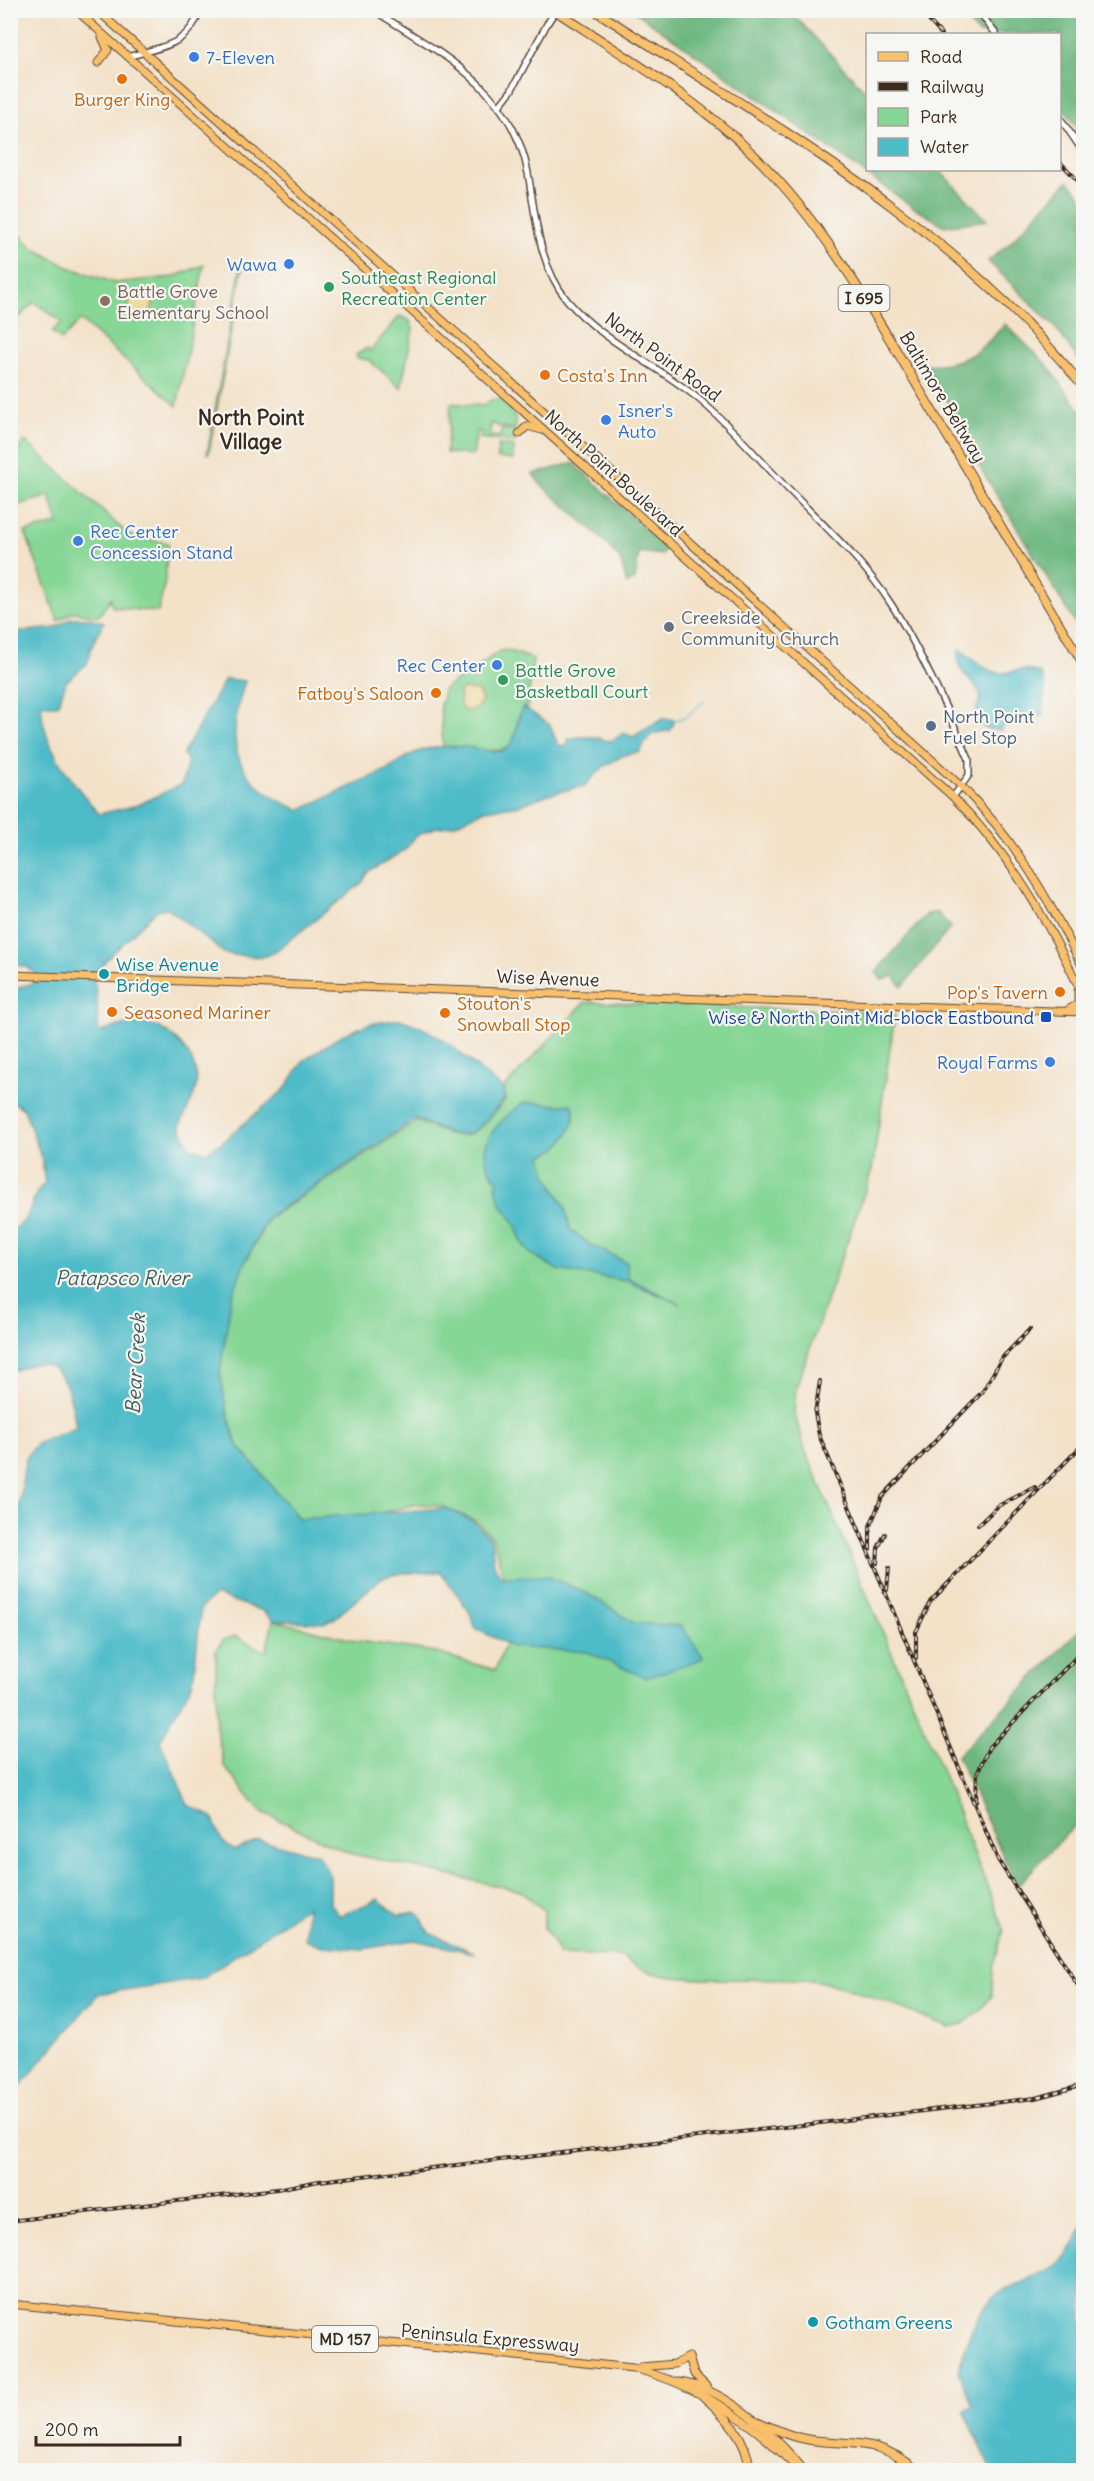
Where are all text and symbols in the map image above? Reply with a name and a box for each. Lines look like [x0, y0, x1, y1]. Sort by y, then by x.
legend [866, 33, 1061, 171]
text: Road [920, 45, 963, 68]
place label: 7-Eleven [206, 46, 275, 69]
marker: 7-Eleven [187, 50, 201, 64]
marker: Burger King [115, 72, 129, 86]
text: Railway [920, 75, 984, 98]
place label: Burger King [74, 88, 170, 111]
text: Park [920, 105, 957, 128]
text: Water [920, 135, 970, 158]
place label: Wawa [227, 253, 277, 276]
marker: Wawa [282, 257, 296, 271]
place label: Southeast Regional Recreation Center [341, 266, 496, 310]
place label: Battle Grove Elementary School [117, 280, 269, 324]
marker: Southeast Regional Recreation Center [322, 280, 336, 294]
road number: I 695 [838, 285, 890, 311]
marker: Battle Grove Elementary School [98, 294, 112, 308]
street label: North Point Road [600, 307, 726, 407]
street label: Baltimore Beltway [895, 327, 991, 467]
place label: Costa's Inn [557, 364, 648, 387]
marker: Costa's Inn [538, 368, 552, 382]
place label: Isner's Auto [618, 399, 673, 443]
district label: North Point Village [198, 404, 305, 455]
street label: North Point Boulevard [540, 405, 688, 542]
marker: Isner's Auto [599, 413, 613, 427]
place label: Rec Center Concession Stand [90, 520, 233, 564]
marker: Rec Center Concession Stand [71, 534, 85, 548]
place label: Creekside Community Church [681, 606, 839, 650]
marker: Creekside Community Church [662, 620, 676, 634]
place label: Rec Center [397, 654, 486, 677]
marker: Rec Center [490, 658, 504, 672]
place label: Battle Grove Basketball Court [515, 659, 648, 703]
marker: Battle Grove Basketball Court [496, 673, 510, 687]
place label: Fatboy's Saloon [297, 682, 424, 705]
marker: Fatboy's Saloon [429, 686, 443, 700]
place label: North Point Fuel Stop [943, 705, 1034, 749]
marker: North Point Fuel Stop [924, 719, 938, 733]
place label: Wise Avenue Bridge [116, 953, 219, 997]
street label: Wise Avenue [496, 965, 600, 991]
marker: Wise Avenue Bridge [97, 967, 111, 981]
place label: Pop's Tavern [947, 981, 1048, 1004]
marker: Pop's Tavern [1053, 985, 1067, 999]
place label: Stouton's Snowball Stop [457, 992, 570, 1036]
place label: Seasoned Mariner [124, 1001, 272, 1024]
marker: Seasoned Mariner [105, 1005, 119, 1019]
marker: Stouton's Snowball Stop [438, 1006, 452, 1020]
place label: Wise & North Point Mid-block Eastbound [708, 1006, 1034, 1029]
marker: Wise & North Point Mid-block Eastbound [1039, 1010, 1053, 1024]
place label: Royal Farms [937, 1051, 1038, 1074]
marker: Royal Farms [1043, 1055, 1057, 1069]
water label: Patapsco River [55, 1265, 192, 1290]
water label: Bear Creek [120, 1311, 150, 1415]
place label: Gotham Greens [825, 2311, 953, 2334]
marker: Gotham Greens [806, 2315, 820, 2329]
street label: Peninsula Expressway [400, 2319, 580, 2357]
road number: MD 157 [312, 2326, 378, 2352]
scale bar [36, 2409, 180, 2447]
text: 200 m [45, 2418, 99, 2441]

